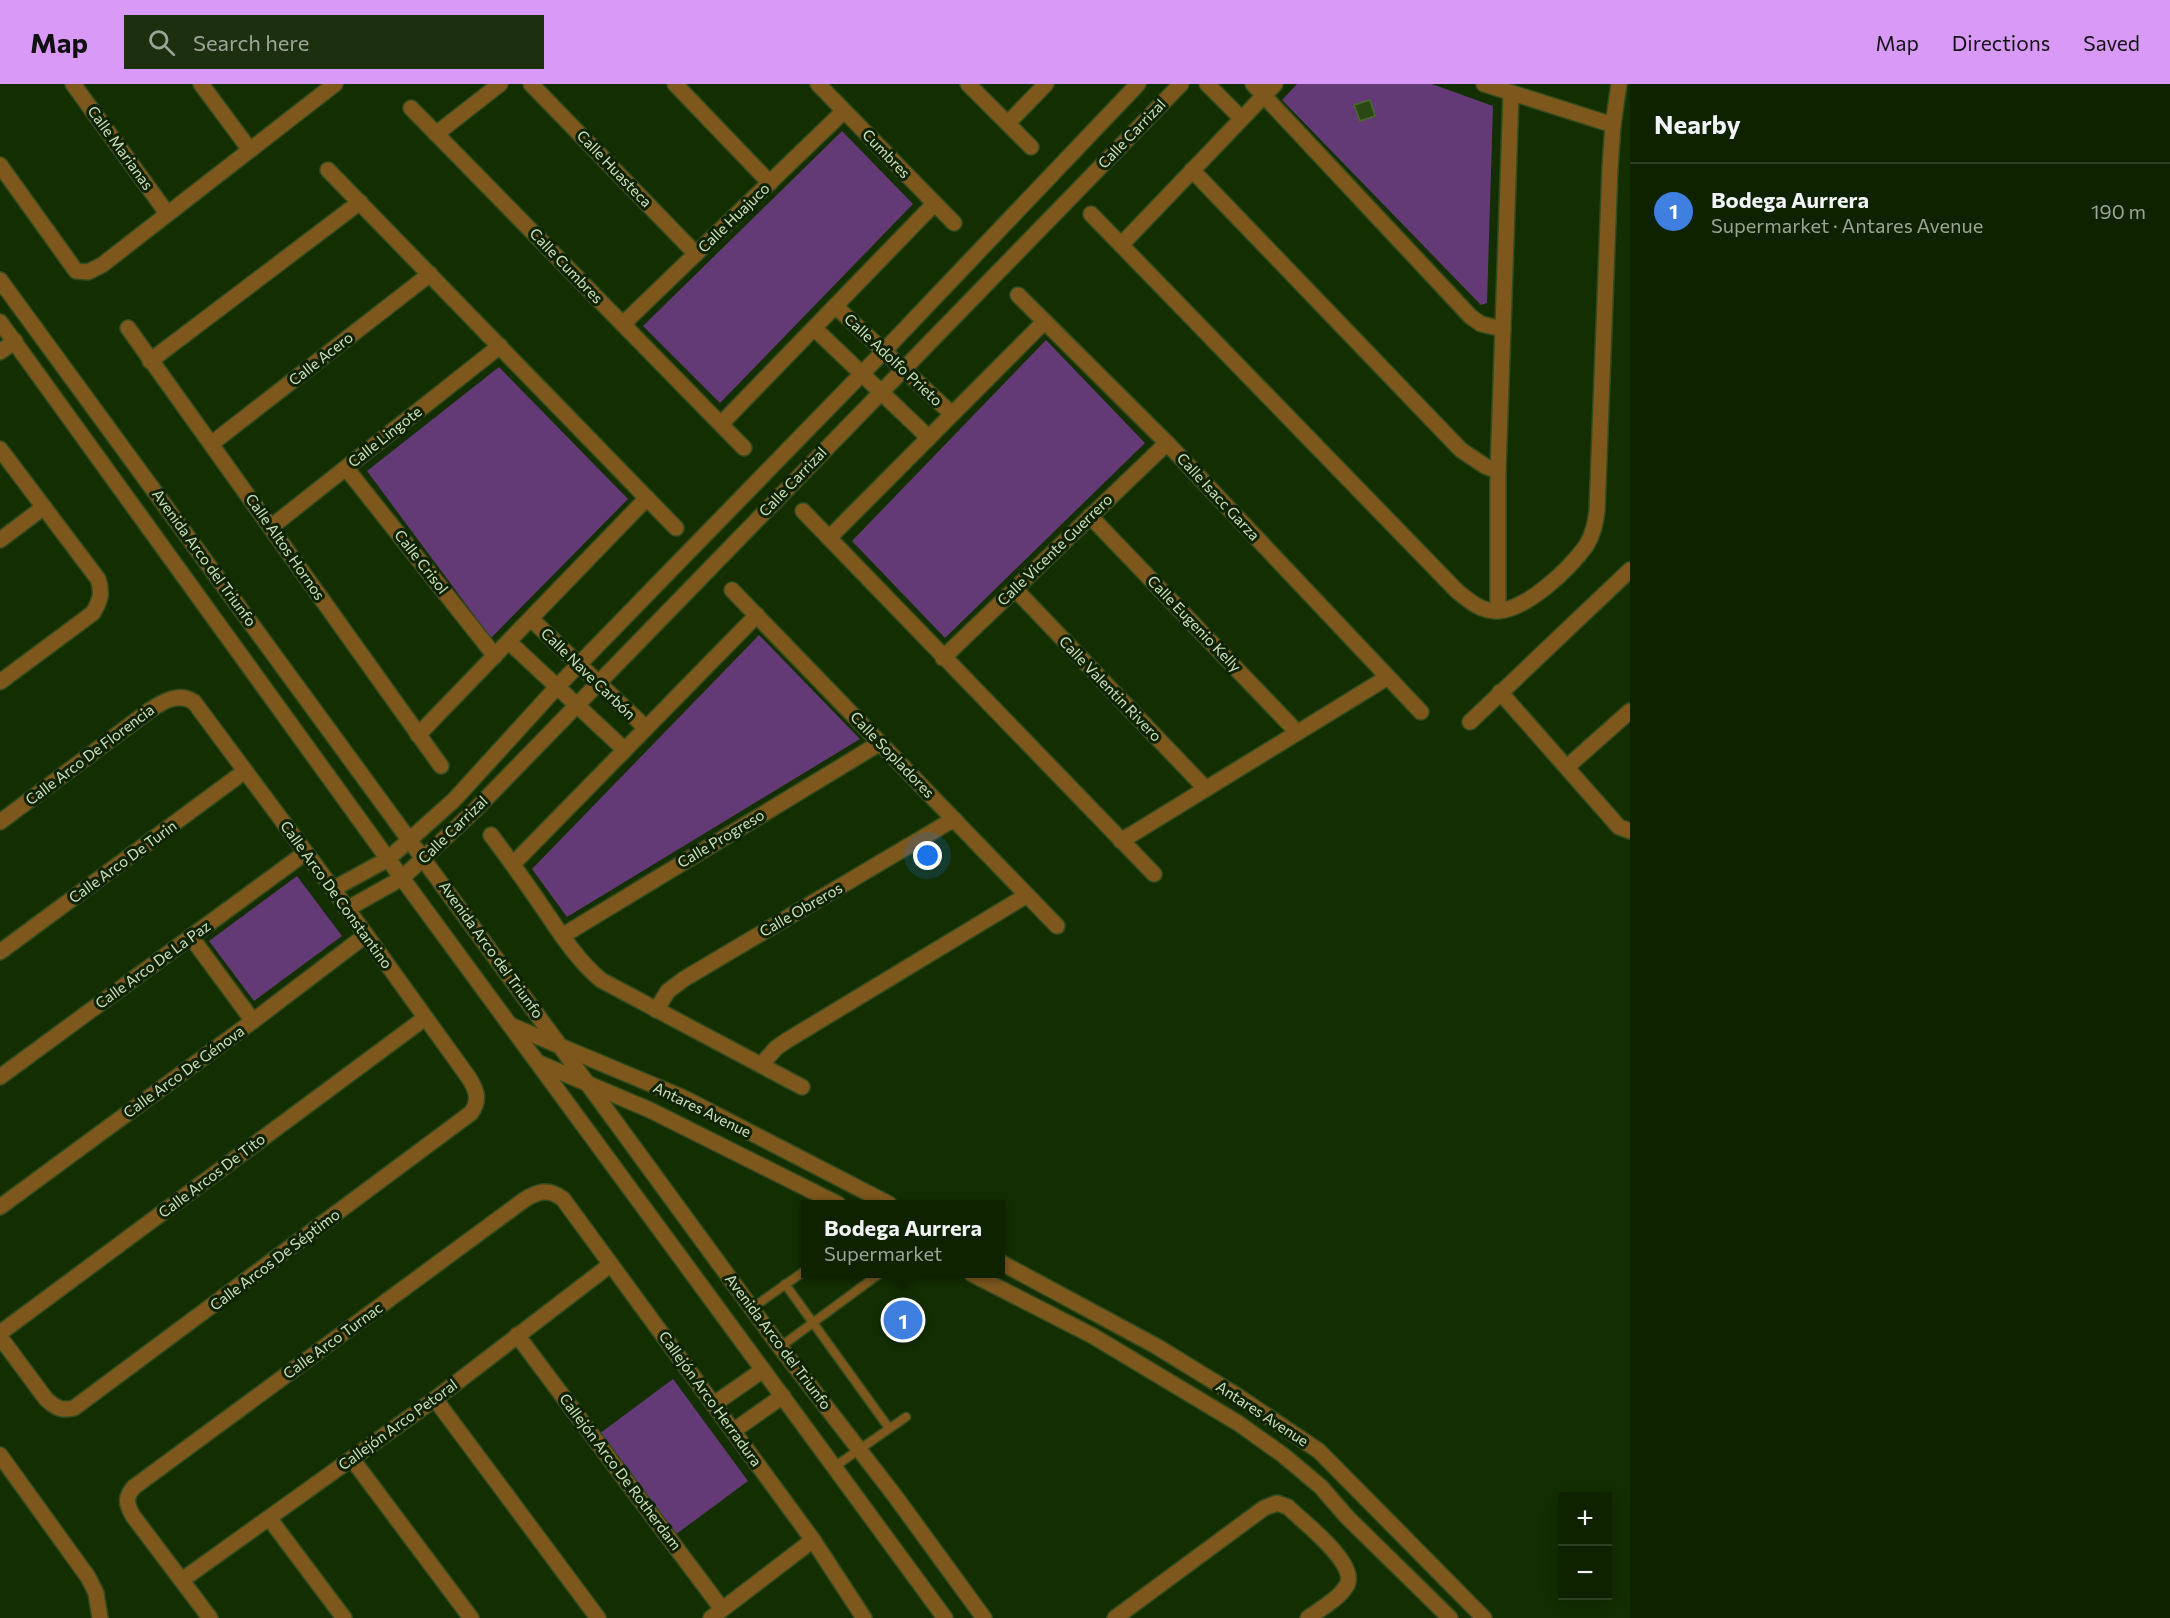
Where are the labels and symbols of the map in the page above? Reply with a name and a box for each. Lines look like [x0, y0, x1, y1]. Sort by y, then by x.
street label: Calle Carrizal [1094, 95, 1169, 172]
street label: Calle Marianas [84, 102, 157, 193]
street label: Cumbres [859, 125, 915, 182]
street label: Calle Huasteca [574, 126, 656, 211]
street label: Calle Huajuco [694, 179, 773, 256]
street label: Calle Cumbres [526, 224, 607, 307]
street label: Calle Adolfo Prieto [841, 309, 946, 409]
street label: Calle Acero [285, 328, 356, 389]
street label: Calle Lingote [344, 402, 425, 471]
street label: Calle Carrizal [755, 443, 830, 520]
street label: Calle Isacc Garza [1174, 449, 1264, 544]
street label: Avenida Arco del Triunfo [149, 485, 261, 630]
street label: Calle Altos Hornos [242, 490, 329, 603]
street label: Calle Vicente Guerrero [993, 490, 1116, 609]
street label: Calle Crisol [391, 526, 452, 597]
street label: Calle Eugenio Kelly [1144, 571, 1245, 675]
street label: Calle Nave Carbón [538, 624, 640, 723]
street label: Calle Valentin Rivero [1056, 632, 1166, 745]
street label: Calle Arco De Florencia [22, 700, 157, 808]
street label: Calle Sopladores [847, 707, 939, 801]
street label: Calle Carrizal [414, 792, 491, 867]
street label: Calle Progreso [674, 805, 767, 871]
street label: Calle Arco De Turin [65, 816, 180, 906]
street label: Calle Arco De Constantino [277, 817, 397, 972]
your location [913, 841, 942, 870]
street label: Avenida Arco del Triunfo [436, 877, 548, 1022]
street label: Calle Obreros [756, 878, 845, 940]
street label: Calle Arco De La Paz [91, 916, 213, 1012]
street label: Calle Arco De Génova [119, 1021, 247, 1121]
street label: Antares Avenue [651, 1078, 754, 1141]
street label: Calle Arcos De Tito [155, 1129, 268, 1221]
street label: Calle Arcos De Séptimo [206, 1204, 343, 1314]
street label: Avenida Arco del Triunfo [722, 1270, 836, 1413]
street label: Calle Arco Turnac [279, 1298, 386, 1382]
pin: 1 [884, 1298, 922, 1342]
street label: Callejón Arco Herradura [656, 1327, 766, 1470]
street label: Callejón Arco Petoral [334, 1375, 460, 1473]
street label: Antares Avenue [1213, 1377, 1312, 1450]
street label: Callejón Arco De Rotherdam [556, 1390, 686, 1553]

